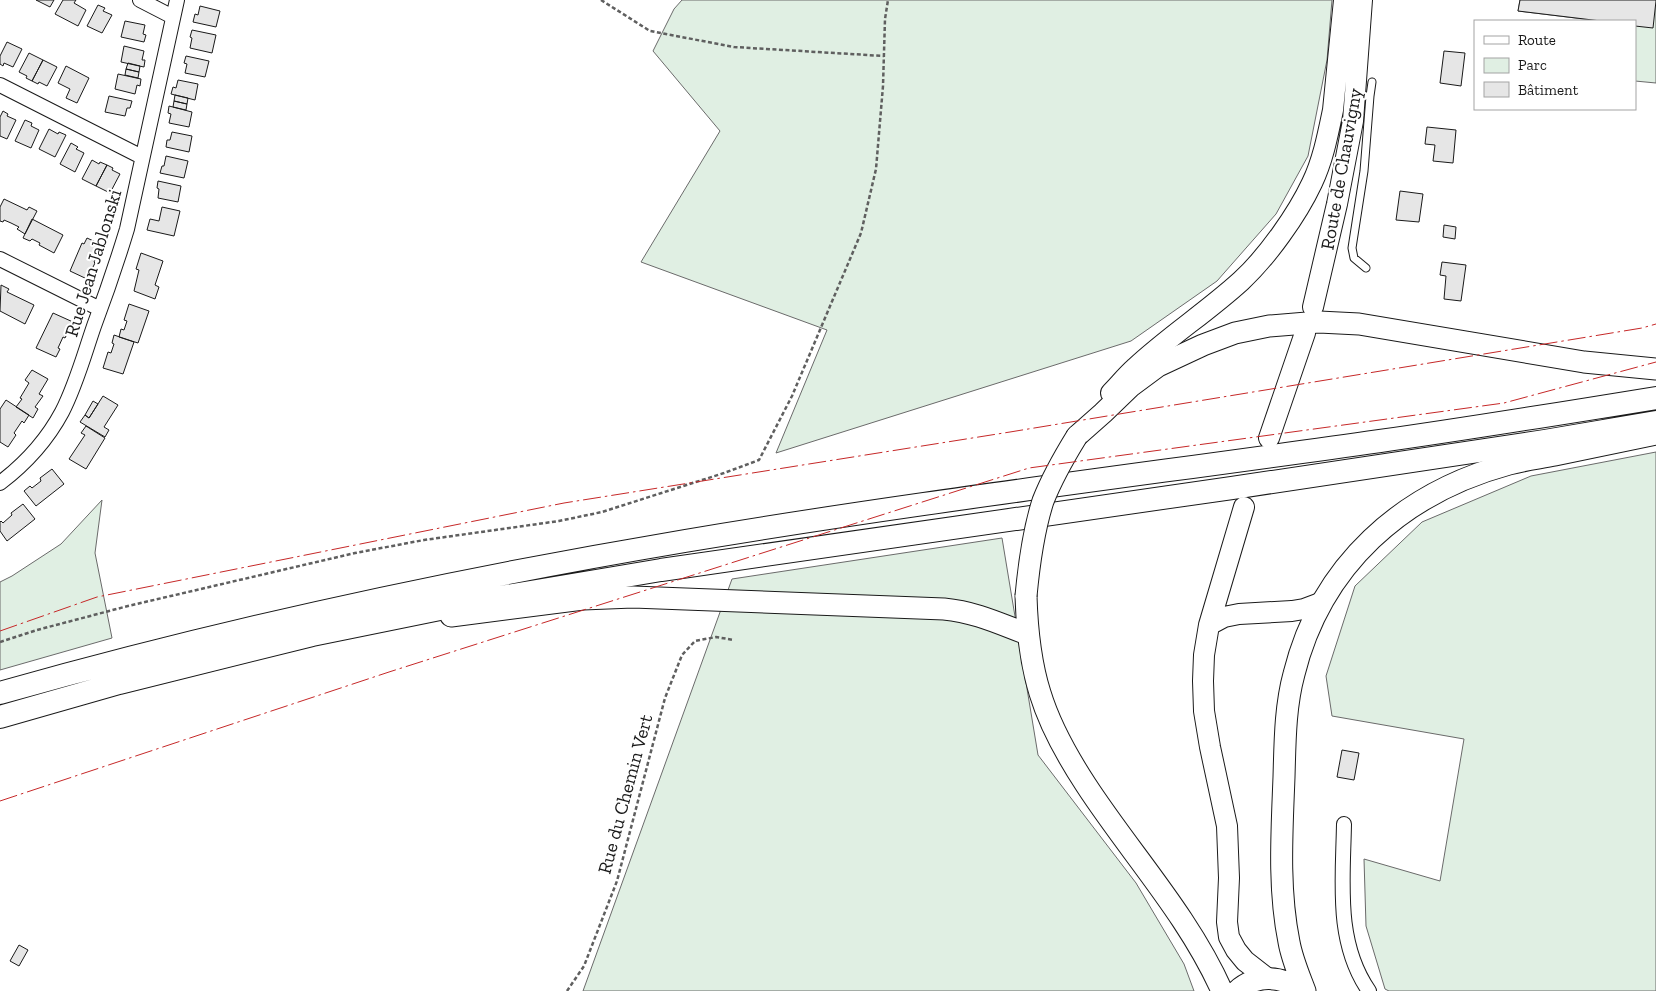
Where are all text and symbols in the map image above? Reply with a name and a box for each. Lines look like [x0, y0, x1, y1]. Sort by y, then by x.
legend [1474, 20, 1636, 110]
text: Route [1518, 31, 1556, 49]
text: Parc [1518, 56, 1547, 74]
text: Bâtiment [1518, 81, 1579, 99]
street label: Route de Chauvigny [1315, 86, 1367, 252]
street label: Rue Jean Jablonski [60, 186, 126, 340]
street label: Rue du Chemin Vert [593, 712, 657, 876]

